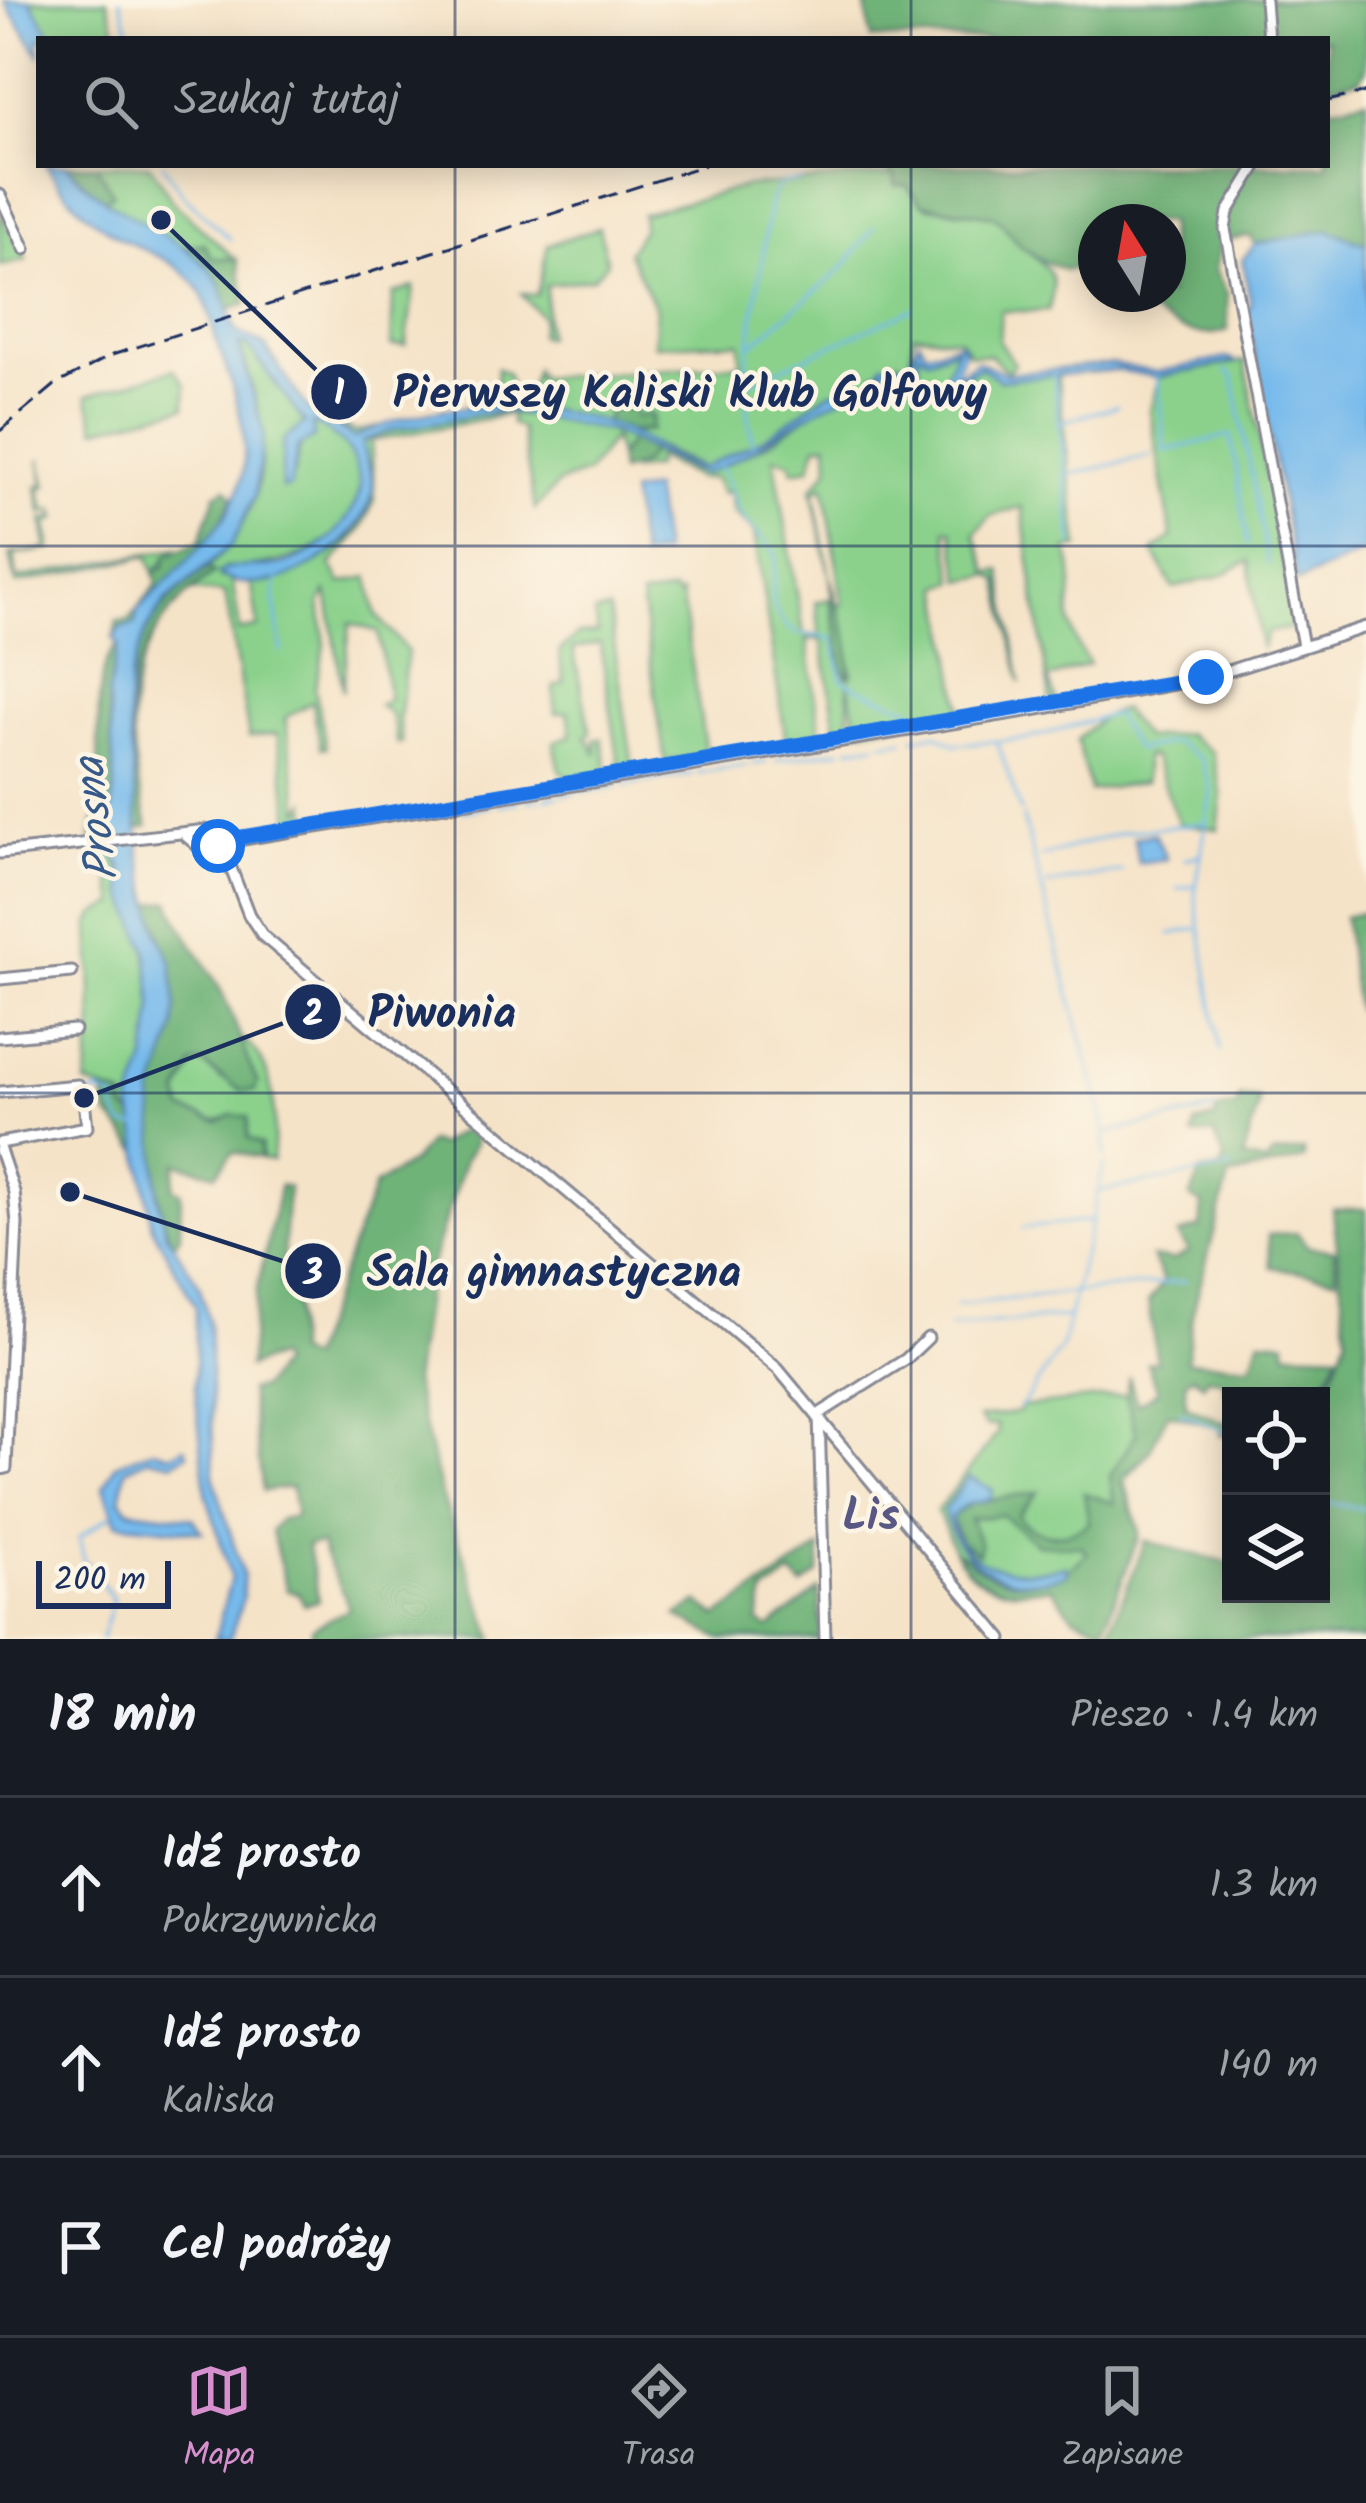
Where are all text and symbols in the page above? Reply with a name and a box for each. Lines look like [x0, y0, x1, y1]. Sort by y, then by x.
search box [36, 36, 1330, 168]
text: Szukaj tutaj [174, 66, 400, 138]
icon: search [78, 69, 144, 135]
north arrow [1078, 204, 1186, 312]
callout: Pierwszy Kaliski Klub Golfowy [309, 351, 1011, 432]
text: Pierwszy Kaliski Klub Golfowy [393, 360, 988, 432]
text: 1 [334, 366, 345, 423]
route end [1179, 650, 1233, 704]
water label: Prosna [54, 750, 141, 885]
route start [191, 819, 245, 873]
callout: Piwonia [283, 972, 540, 1053]
text: Piwonia [368, 980, 516, 1052]
text: 2 [303, 987, 324, 1044]
callout: Sala gimnastyczna [283, 1231, 765, 1312]
text: Sala gimnastyczna [367, 1239, 741, 1311]
text: 3 [302, 1246, 323, 1303]
map controls [1222, 1387, 1330, 1603]
button: locate [1222, 1387, 1330, 1495]
district label: Lis [842, 1482, 900, 1554]
button: layers [1222, 1495, 1330, 1603]
scale bar [36, 1555, 171, 1608]
text: 200 m [54, 1555, 146, 1608]
text: 18 min [48, 1677, 196, 1758]
text: Pieszo · 1.4 km [1070, 1686, 1318, 1748]
text: Idź prosto [162, 1820, 361, 1892]
icon: ahead [48, 1854, 114, 1920]
text: 1.3 km [1209, 1856, 1318, 1918]
text: Pokrzywnicka [162, 1892, 378, 1954]
text: Idź prosto [162, 2000, 361, 2072]
icon: ahead [48, 2034, 114, 2100]
text: 140 m [1218, 2036, 1318, 2098]
text: Kaliska [162, 2072, 275, 2134]
text: Cel podróży [162, 2211, 391, 2283]
icon: arrive [48, 2214, 114, 2280]
tab: Mapa [183, 2358, 256, 2483]
tab: Trasa [622, 2358, 695, 2483]
tab: Zapisane [1061, 2358, 1183, 2483]

